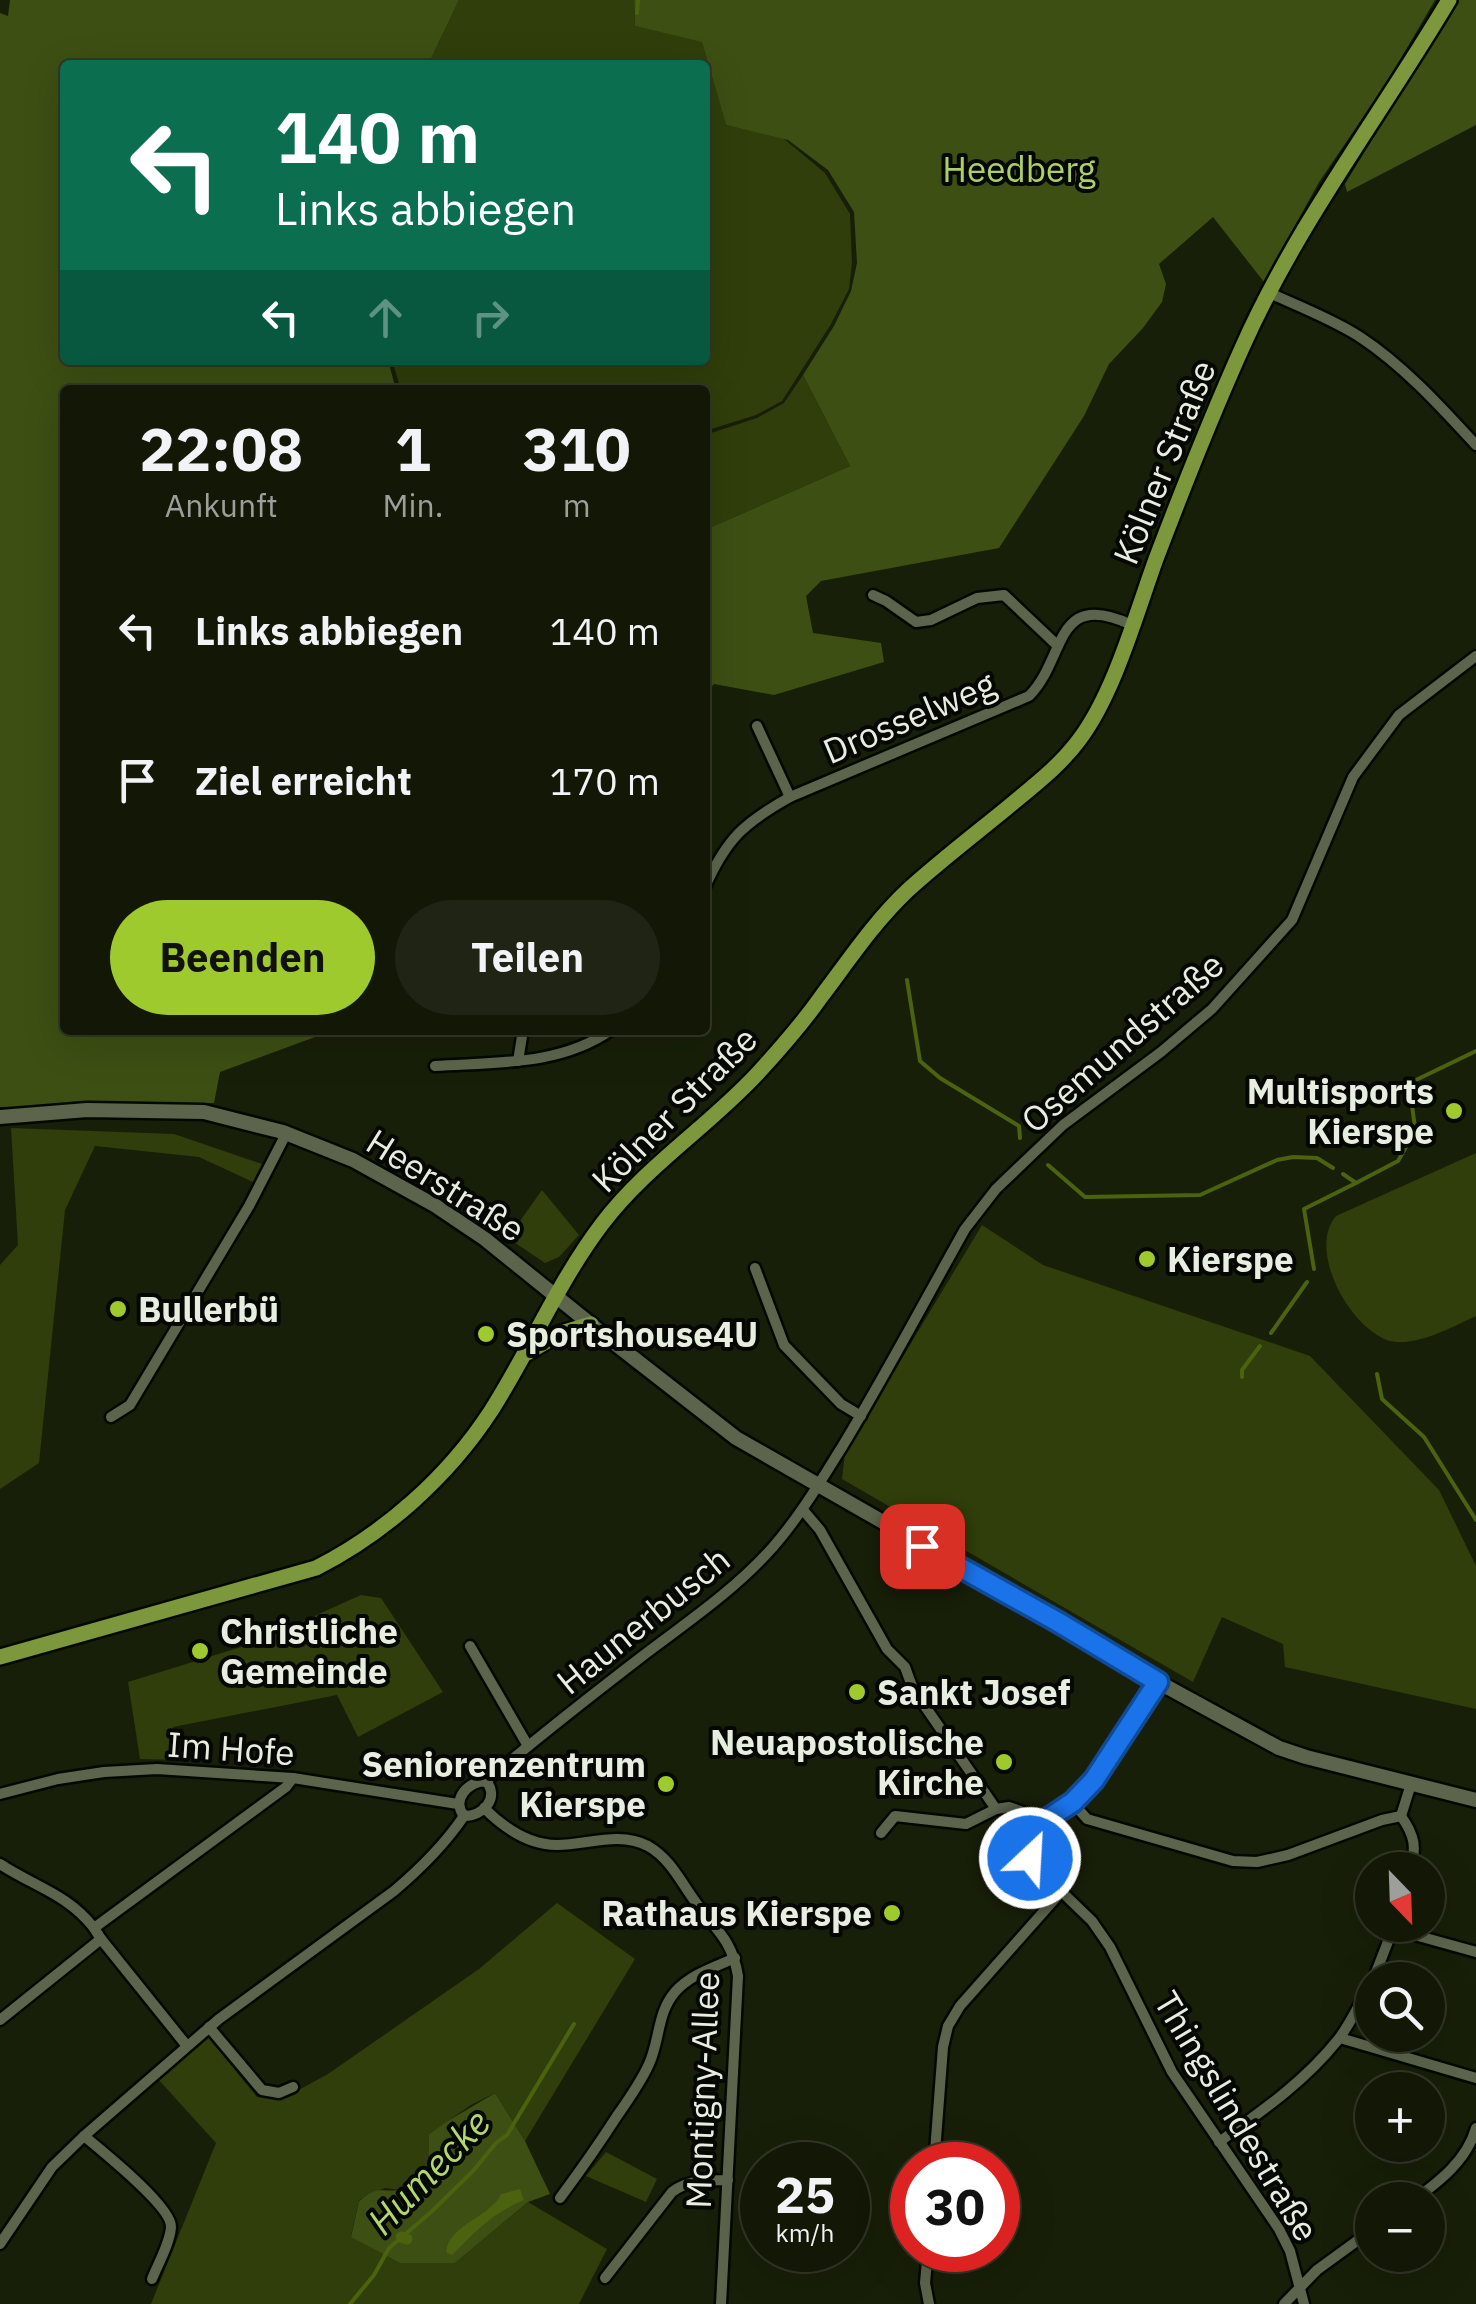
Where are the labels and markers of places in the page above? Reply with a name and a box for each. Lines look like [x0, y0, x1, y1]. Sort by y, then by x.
place label: Multisports Kierspe [1247, 1068, 1434, 1154]
marker: Multisports Kierspe [1443, 1100, 1465, 1122]
place label: Kierspe [1167, 1236, 1294, 1282]
marker: Kierspe [1136, 1248, 1158, 1270]
place label: Bullerbü [138, 1286, 279, 1332]
marker: Bullerbü [107, 1298, 129, 1320]
place label: Sportshouse4U [506, 1311, 758, 1357]
marker: Sportshouse4U [475, 1323, 497, 1345]
pin [880, 1504, 965, 1589]
place label: Christliche Gemeinde [220, 1608, 398, 1694]
marker: Christliche Gemeinde [189, 1640, 211, 1662]
place label: Sankt Josef [877, 1669, 1071, 1715]
marker: Sankt Josef [846, 1681, 868, 1703]
place label: Neuapostolische Kirche [710, 1719, 984, 1805]
place label: Seniorenzentrum Kierspe [361, 1741, 646, 1827]
marker: Neuapostolische Kirche [993, 1751, 1015, 1773]
marker: Seniorenzentrum Kierspe [655, 1773, 677, 1795]
place label: Rathaus Kierspe [601, 1890, 872, 1936]
marker: Rathaus Kierspe [881, 1902, 903, 1924]

